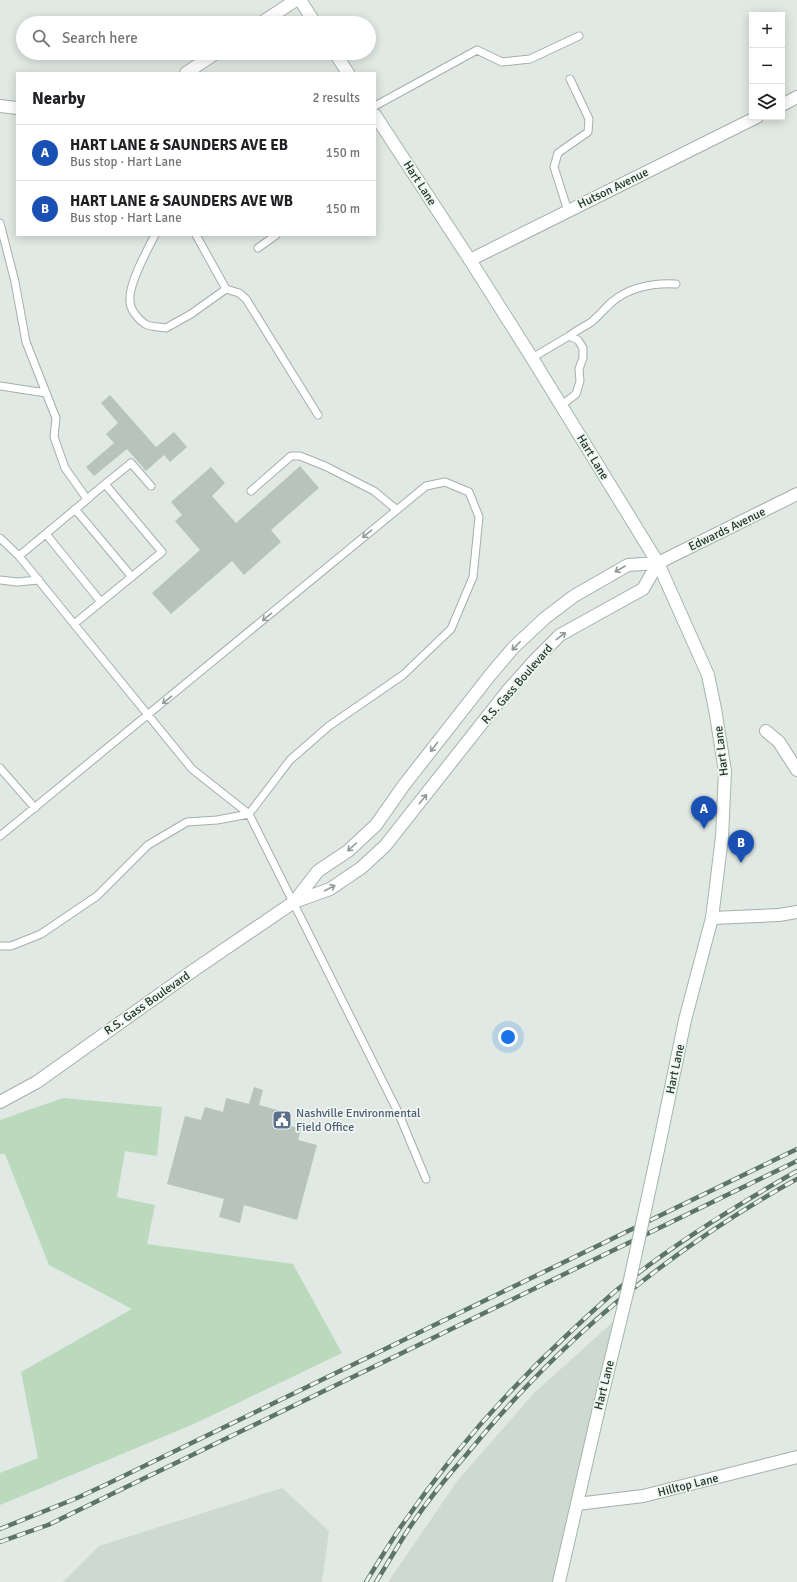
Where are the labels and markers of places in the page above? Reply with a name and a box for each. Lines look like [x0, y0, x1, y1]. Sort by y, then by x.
pin: A [691, 796, 717, 829]
pin: B [728, 830, 754, 863]
place label: Nashville Environmental Field Office [296, 1106, 421, 1135]
public building icon: Nashville Environmental Field Office [271, 1109, 293, 1131]

